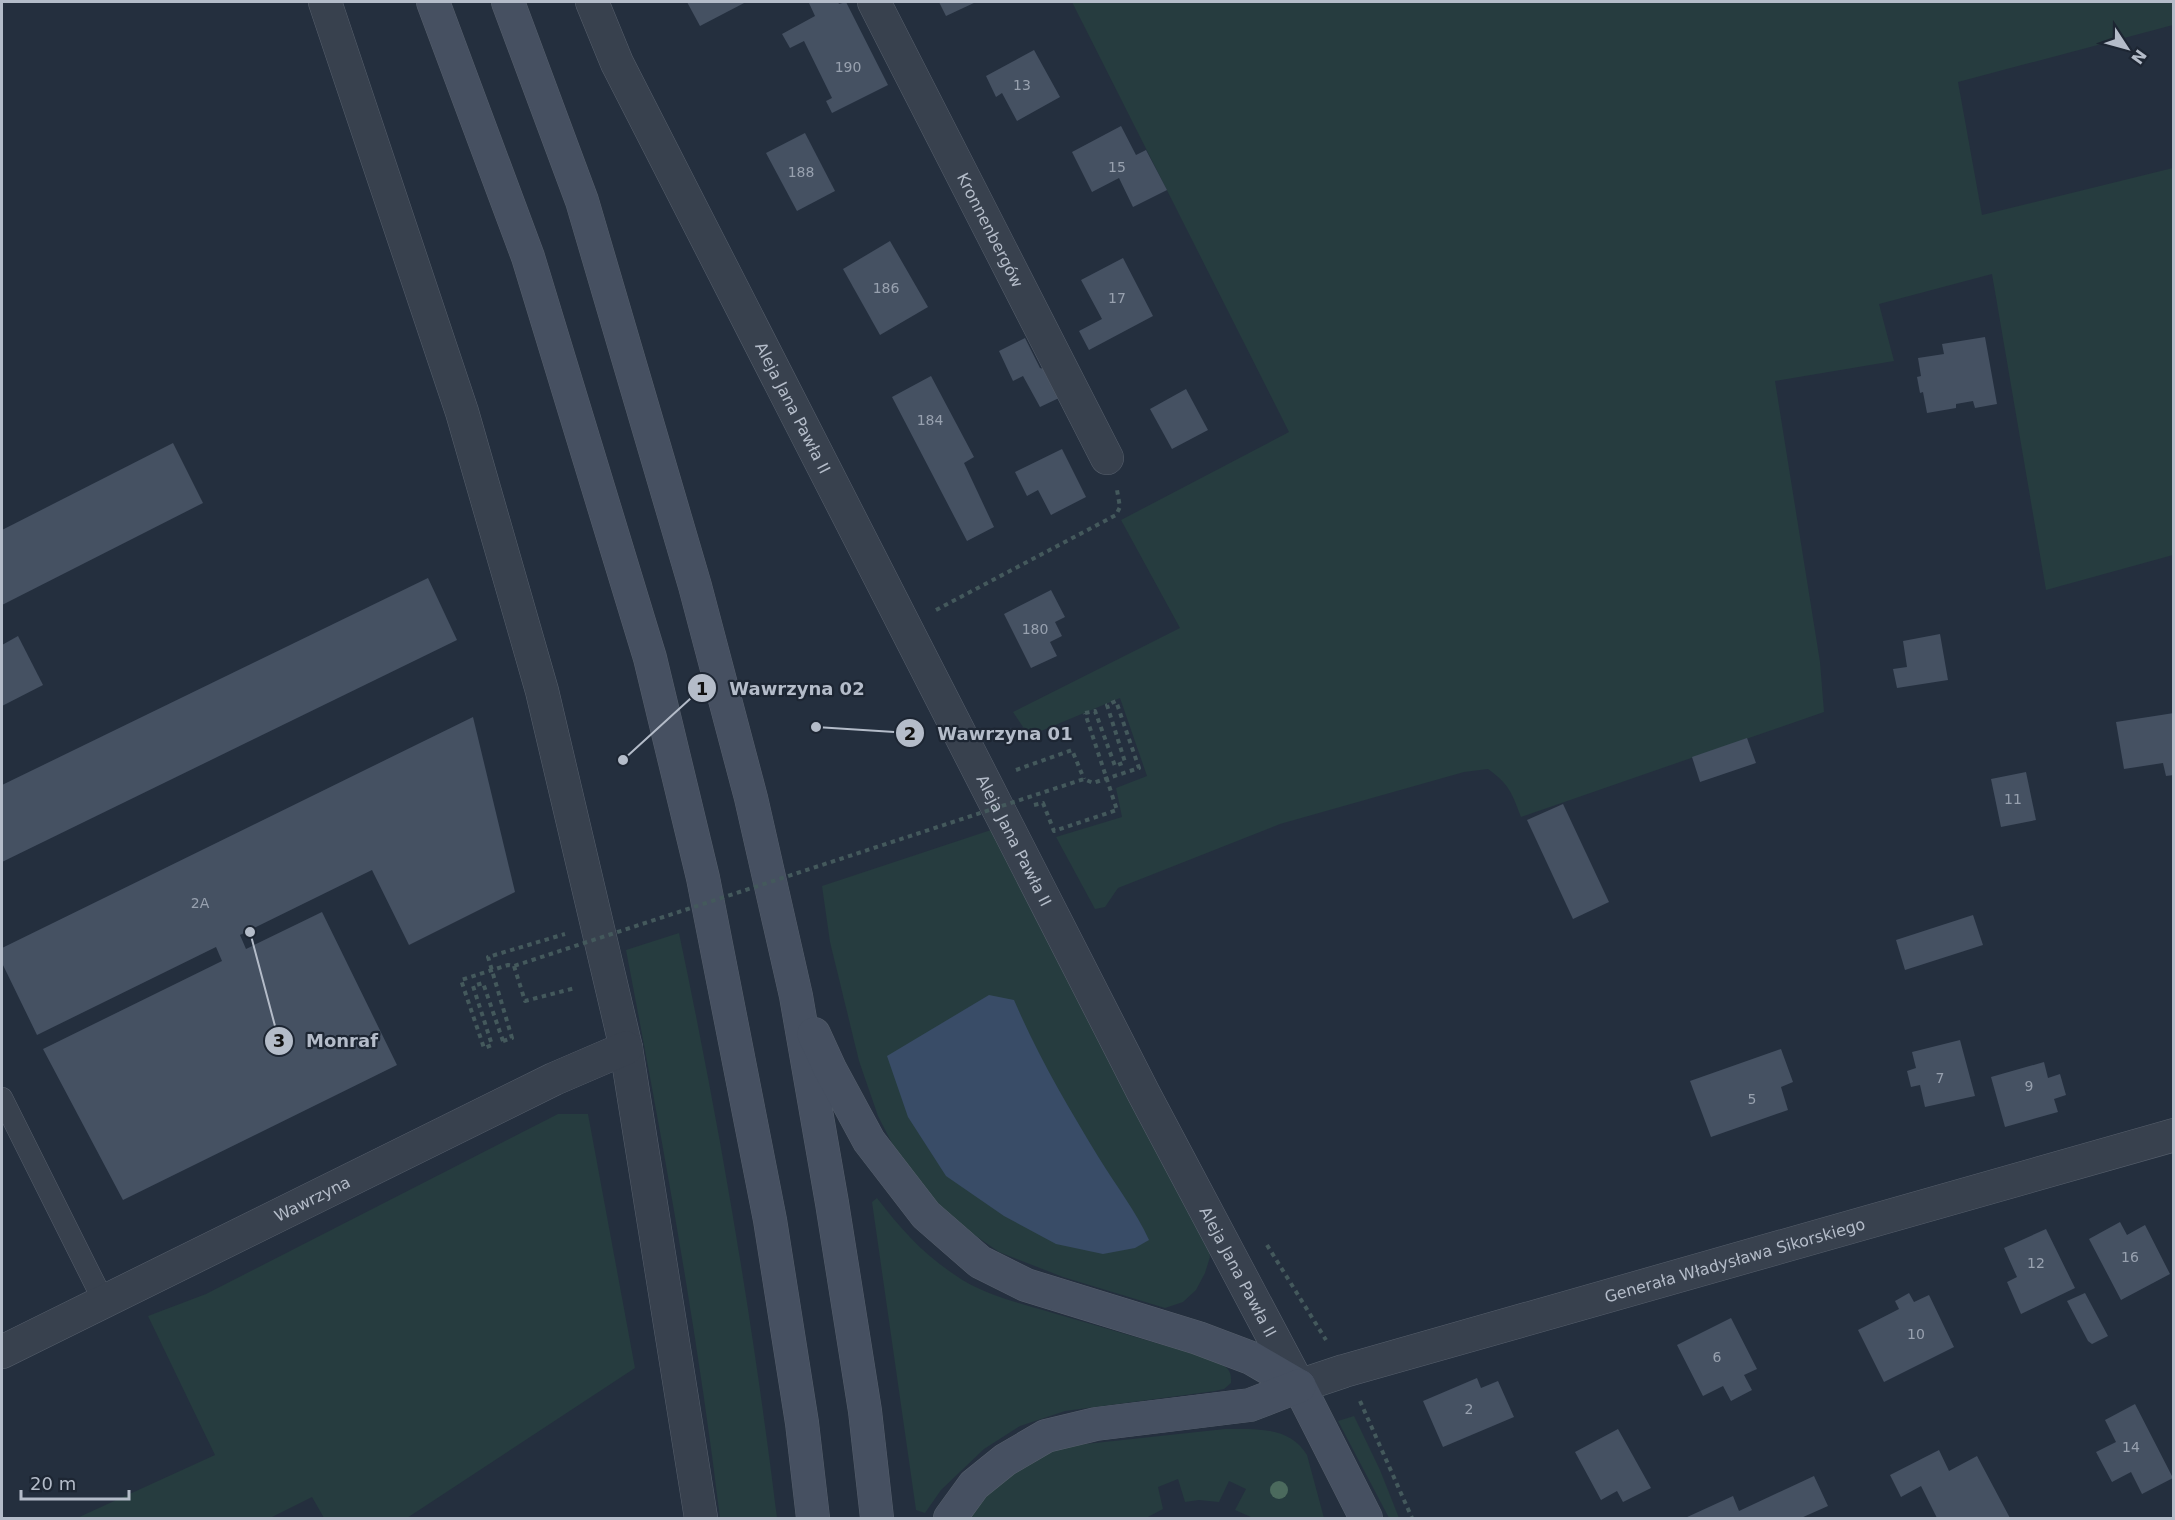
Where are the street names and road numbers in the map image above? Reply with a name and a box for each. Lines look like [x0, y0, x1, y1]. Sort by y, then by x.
street label: Kronnenbergów [953, 170, 1027, 291]
street label: Aleja Jana Pawła II [751, 339, 834, 477]
street label: Aleja Jana Pawła II [972, 772, 1055, 909]
street label: Wawrzyna [271, 1172, 353, 1226]
street label: Aleja Jana Pawła II [1196, 1203, 1280, 1340]
street label: Generała Władysława Sikorskiego [1602, 1214, 1867, 1306]

